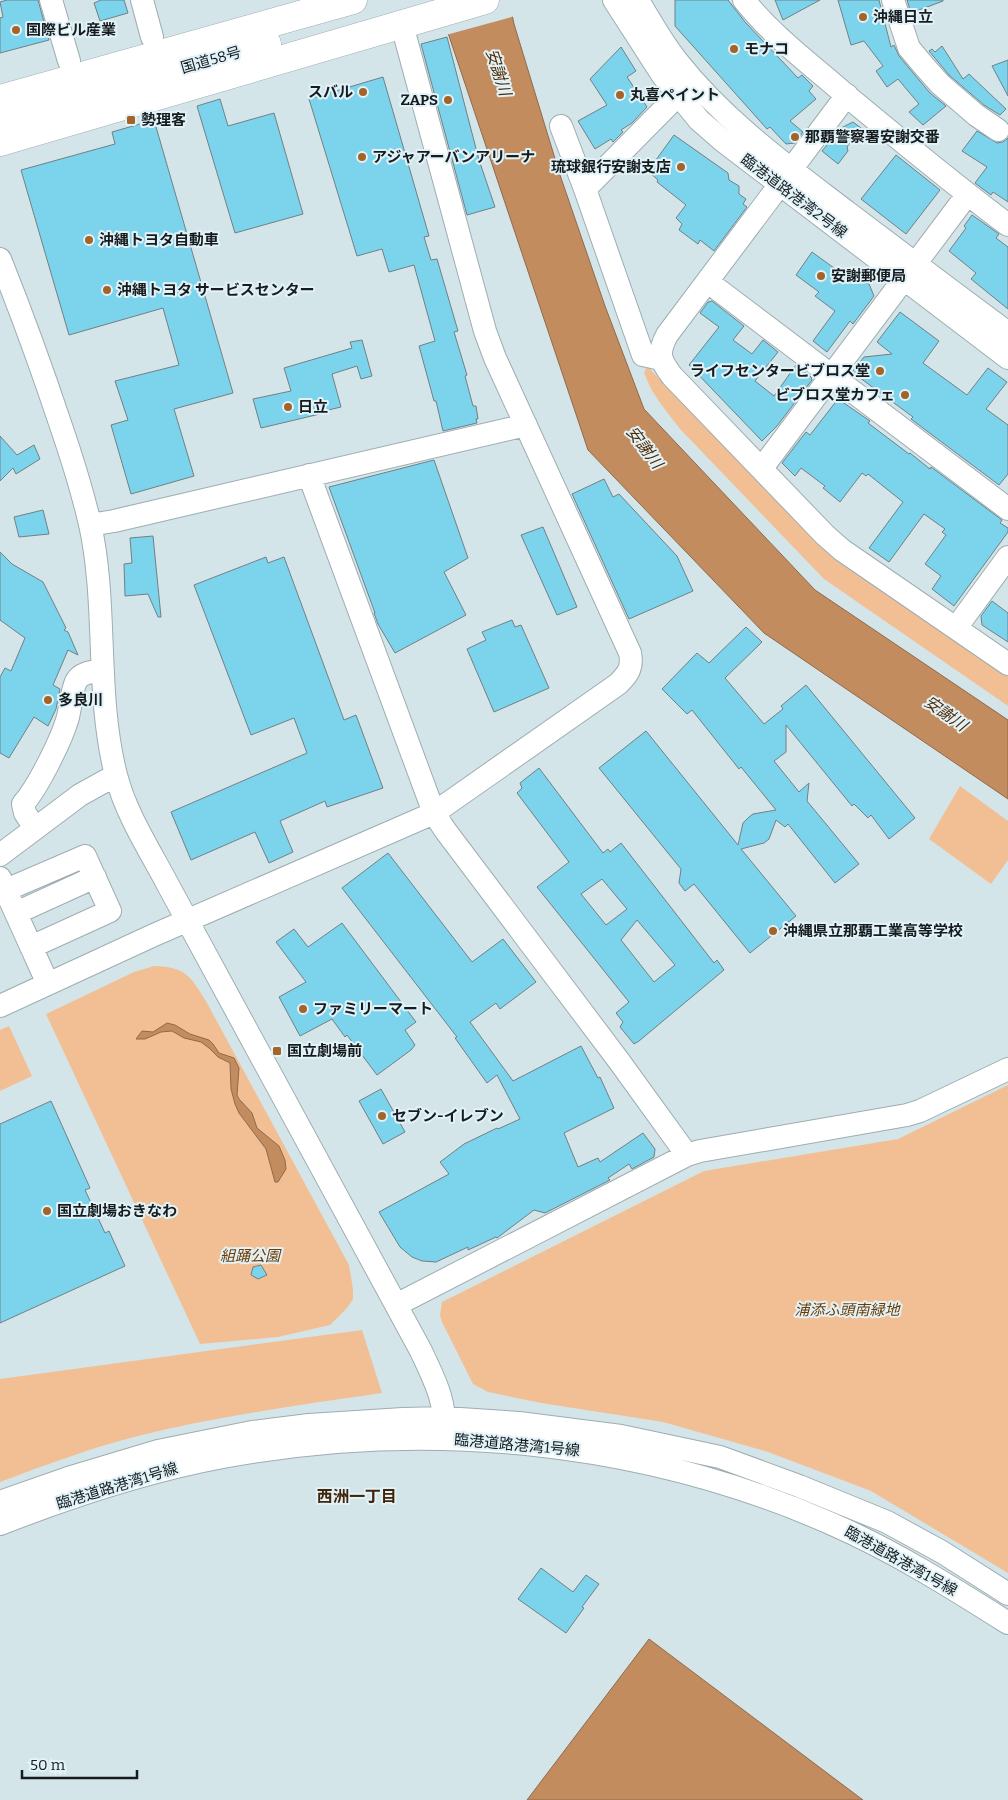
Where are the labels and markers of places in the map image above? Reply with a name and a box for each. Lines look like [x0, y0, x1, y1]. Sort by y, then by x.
place label: 沖縄日立 [873, 8, 933, 26]
marker: 沖縄日立 [857, 11, 869, 23]
place label: 国際ビル産業 [26, 21, 116, 39]
marker: 国際ビル産業 [10, 24, 22, 36]
place label: モナコ [744, 40, 789, 58]
marker: モナコ [728, 43, 740, 55]
place label: スバル [308, 83, 353, 101]
marker: スバル [357, 86, 369, 98]
place label: 丸喜ペイント [630, 86, 720, 104]
marker: 丸喜ペイント [614, 89, 626, 101]
place label: ZAPS [400, 91, 438, 109]
marker: ZAPS [442, 94, 454, 106]
place label: 勢理客 [141, 111, 186, 129]
marker: 勢理客 [125, 114, 137, 126]
place label: 那覇警察署安謝交番 [805, 128, 940, 146]
marker: 那覇警察署安謝交番 [789, 131, 801, 143]
place label: アジャアーバンアリーナ [372, 148, 535, 166]
marker: アジャアーバンアリーナ [356, 151, 368, 163]
place label: 琉球銀行安謝支店 [551, 158, 671, 176]
marker: 琉球銀行安謝支店 [675, 161, 687, 173]
place label: 沖縄トヨタ自動車 [99, 231, 219, 249]
marker: 沖縄トヨタ自動車 [83, 234, 95, 246]
place label: 安謝郵便局 [831, 267, 906, 285]
marker: 安謝郵便局 [815, 270, 827, 282]
place label: 沖縄トヨタ サービスセンター [117, 281, 315, 299]
marker: 沖縄トヨタ サービスセンター [101, 284, 113, 296]
place label: ライフセンタービブロス堂 [690, 362, 870, 380]
marker: ライフセンタービブロス堂 [874, 365, 886, 377]
place label: ビブロス堂カフェ [775, 386, 895, 404]
marker: ビブロス堂カフェ [899, 389, 911, 401]
place label: 日立 [298, 398, 328, 416]
marker: 日立 [282, 401, 294, 413]
place label: 多良川 [58, 691, 103, 709]
marker: 多良川 [42, 694, 54, 706]
place label: 沖縄県立那覇工業高等学校 [783, 922, 963, 940]
marker: 沖縄県立那覇工業高等学校 [767, 925, 779, 937]
place label: ファミリーマート [313, 1000, 433, 1018]
marker: ファミリーマート [297, 1003, 309, 1015]
place label: 国立劇場前 [287, 1042, 362, 1060]
marker: 国立劇場前 [271, 1045, 283, 1057]
place label: セブン-イレブン [392, 1107, 504, 1125]
marker: セブン-イレブン [376, 1110, 388, 1122]
place label: 国立劇場おきなわ [57, 1202, 177, 1220]
marker: 国立劇場おきなわ [41, 1205, 53, 1217]

